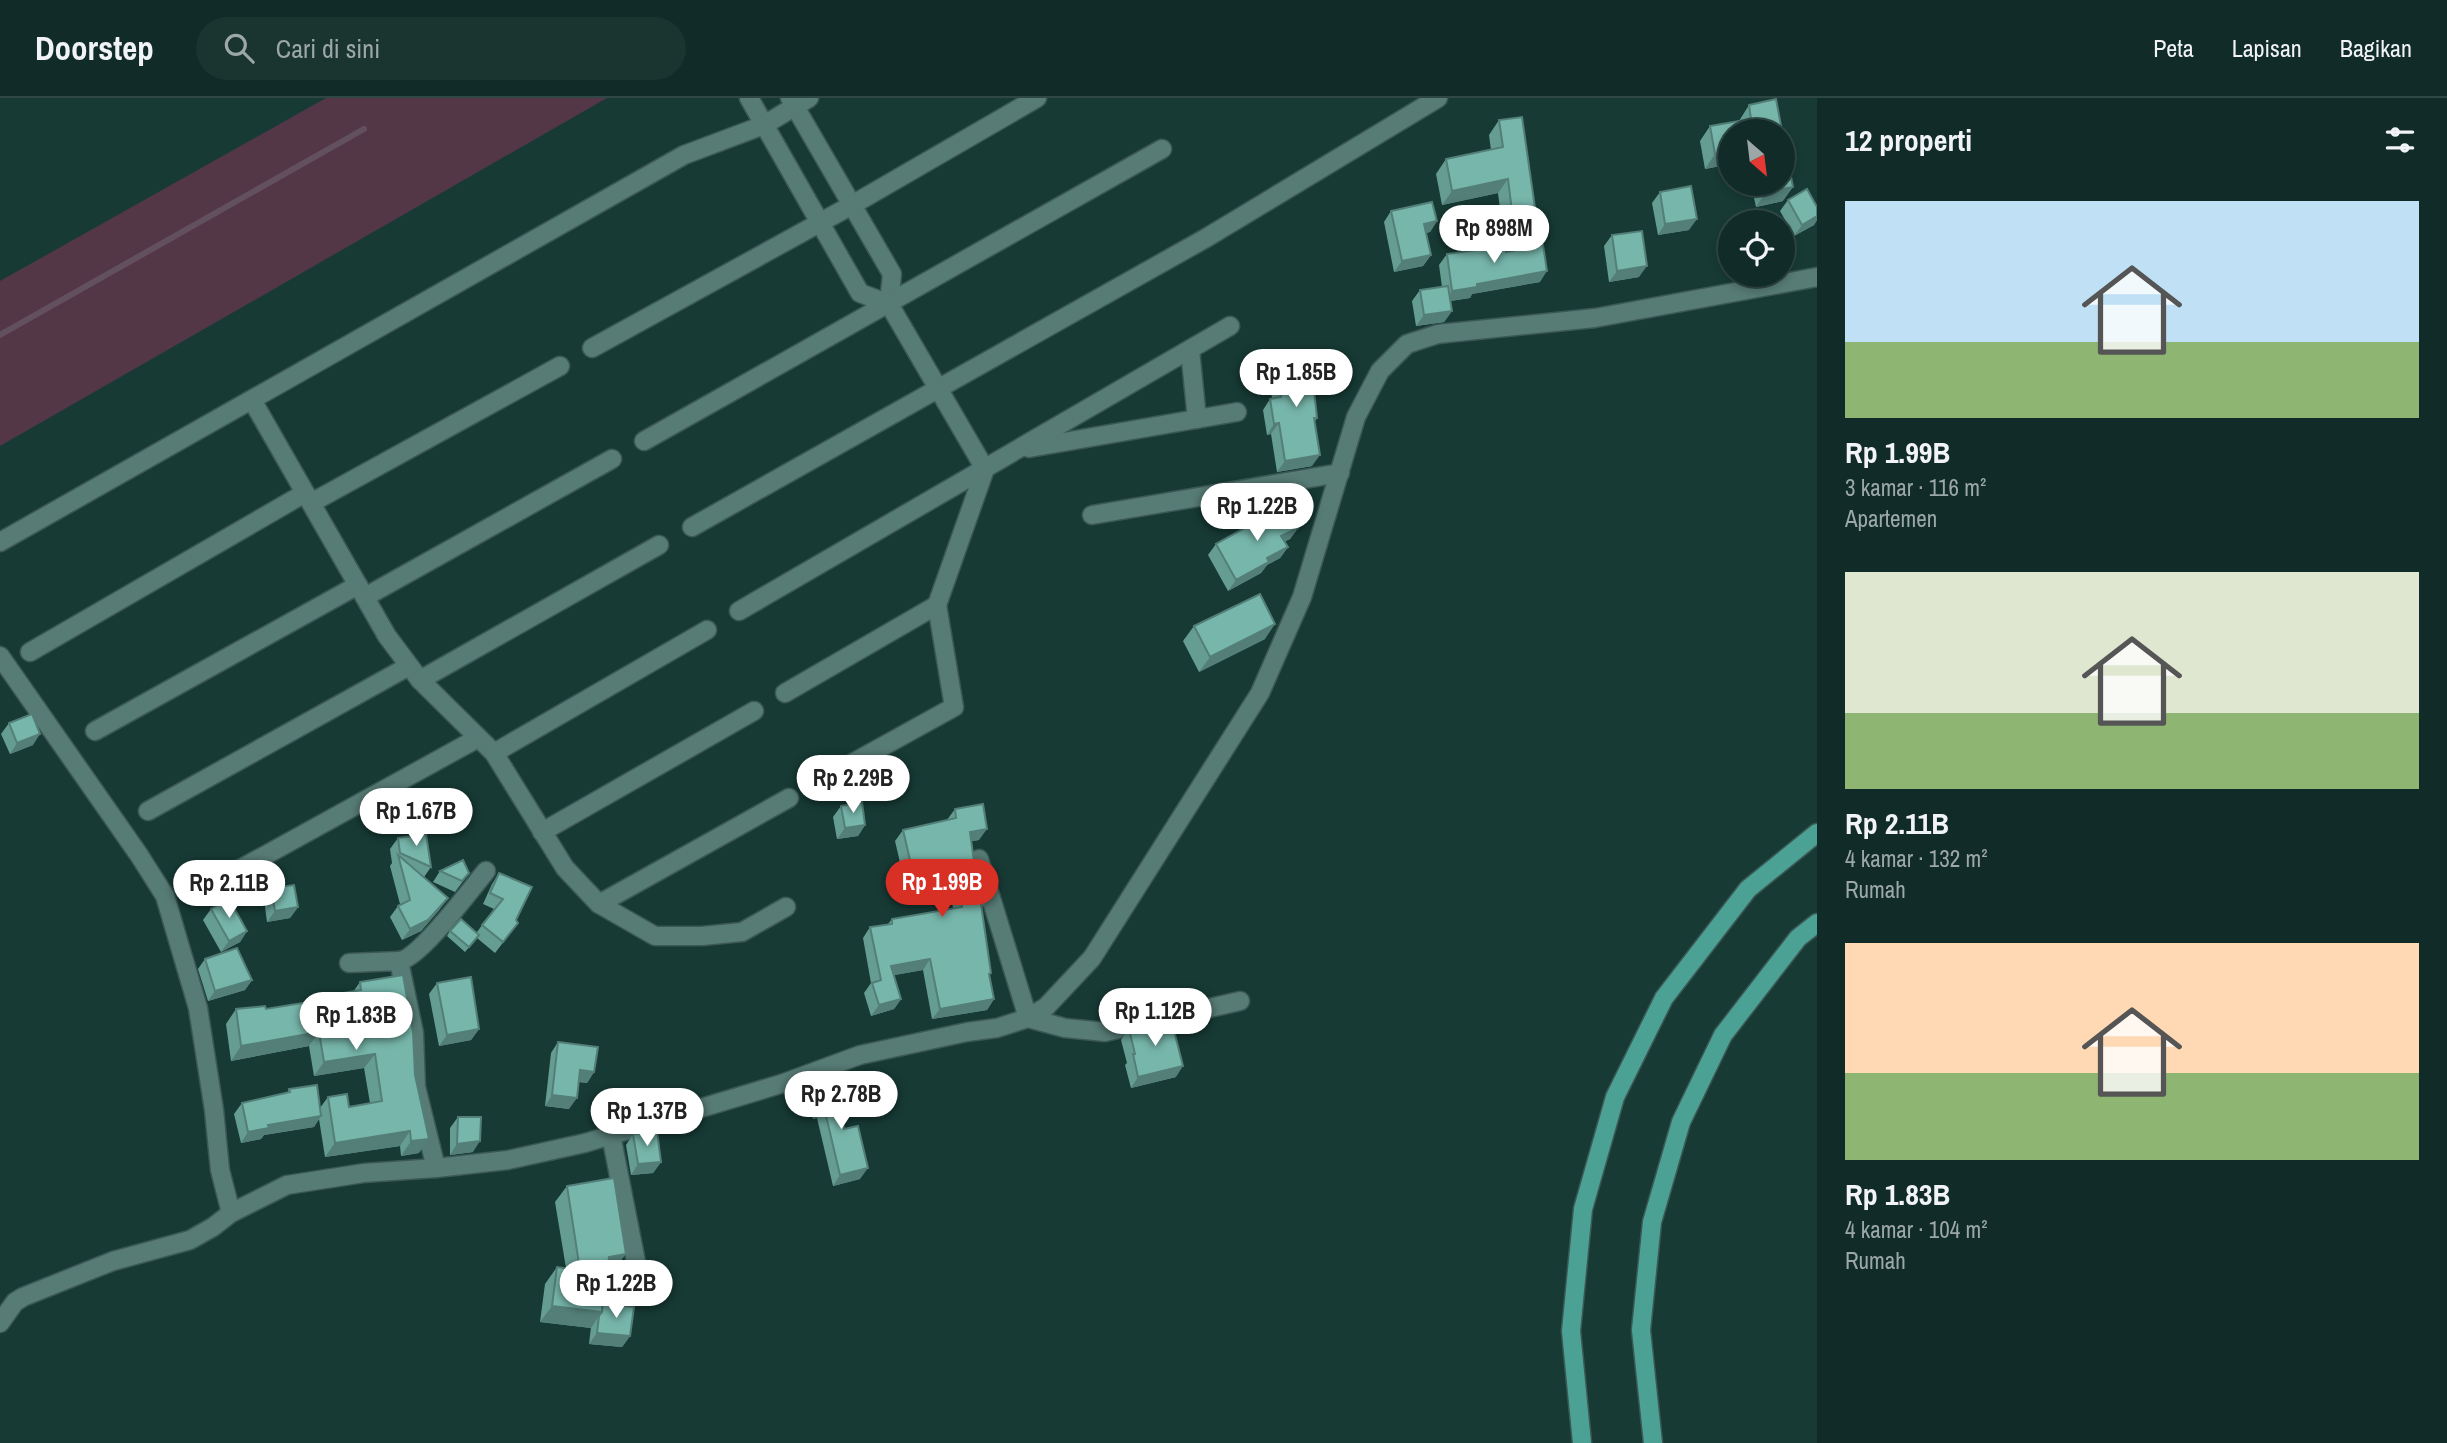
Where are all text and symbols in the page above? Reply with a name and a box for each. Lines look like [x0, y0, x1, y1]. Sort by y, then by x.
search box [196, 17, 686, 80]
text: Doorstep [35, 26, 154, 70]
icon: search [220, 29, 258, 67]
text: Cari di sini [276, 31, 380, 66]
text: Peta [2153, 32, 2194, 64]
text: Lapisan [2232, 32, 2302, 64]
text: Bagikan [2340, 32, 2412, 64]
north arrow [1718, 119, 1796, 196]
map controls [1718, 119, 1795, 287]
text: 12 properti [1845, 120, 1972, 160]
icon: filters [2381, 121, 2419, 159]
pin: Rp 898M [1429, 206, 1559, 265]
button: locate [1718, 210, 1795, 287]
text: Rp 898M [1455, 212, 1533, 243]
icon: home [2069, 247, 2195, 373]
pin: Rp 1.85B [1224, 350, 1368, 409]
text: Rp 1.85B [1256, 356, 1336, 387]
text: Rp 1.99B [1845, 432, 1950, 472]
text: 3 kamar · 116 m² [1845, 472, 1986, 503]
pin: Rp 1.22B [1185, 484, 1329, 543]
text: Rp 1.22B [1217, 490, 1297, 521]
text: Apartemen [1845, 503, 1937, 534]
icon: home [2069, 618, 2195, 744]
pin: Rp 2.29B [781, 756, 925, 815]
text: Rp 2.29B [813, 762, 893, 793]
pin: Rp 1.67B [344, 788, 488, 848]
text: Rp 1.67B [376, 795, 456, 826]
text: Rp 2.11B [1845, 803, 1949, 843]
text: 4 kamar · 132 m² [1845, 843, 1988, 874]
pin: Rp 2.11B [157, 860, 301, 920]
pin: Rp 1.99B [870, 860, 1014, 919]
text: Rp 1.99B [902, 866, 982, 897]
text: Rp 2.11B [189, 867, 269, 898]
text: Rumah [1845, 874, 1906, 905]
pin: Rp 1.12B [1083, 988, 1227, 1048]
icon: home [2069, 989, 2195, 1115]
pin: Rp 1.83B [284, 992, 428, 1052]
text: Rp 1.12B [1115, 995, 1195, 1026]
text: Rp 1.83B [316, 999, 396, 1030]
pin: Rp 2.78B [769, 1072, 913, 1131]
text: Rp 2.78B [801, 1078, 881, 1109]
pin: Rp 1.37B [575, 1088, 719, 1148]
text: Rp 1.37B [607, 1095, 687, 1126]
text: Rp 1.83B [1845, 1174, 1950, 1214]
text: 4 kamar · 104 m² [1845, 1214, 1988, 1245]
text: Rumah [1845, 1245, 1906, 1276]
pin: Rp 1.22B [544, 1260, 688, 1320]
text: Rp 1.22B [576, 1267, 656, 1298]

